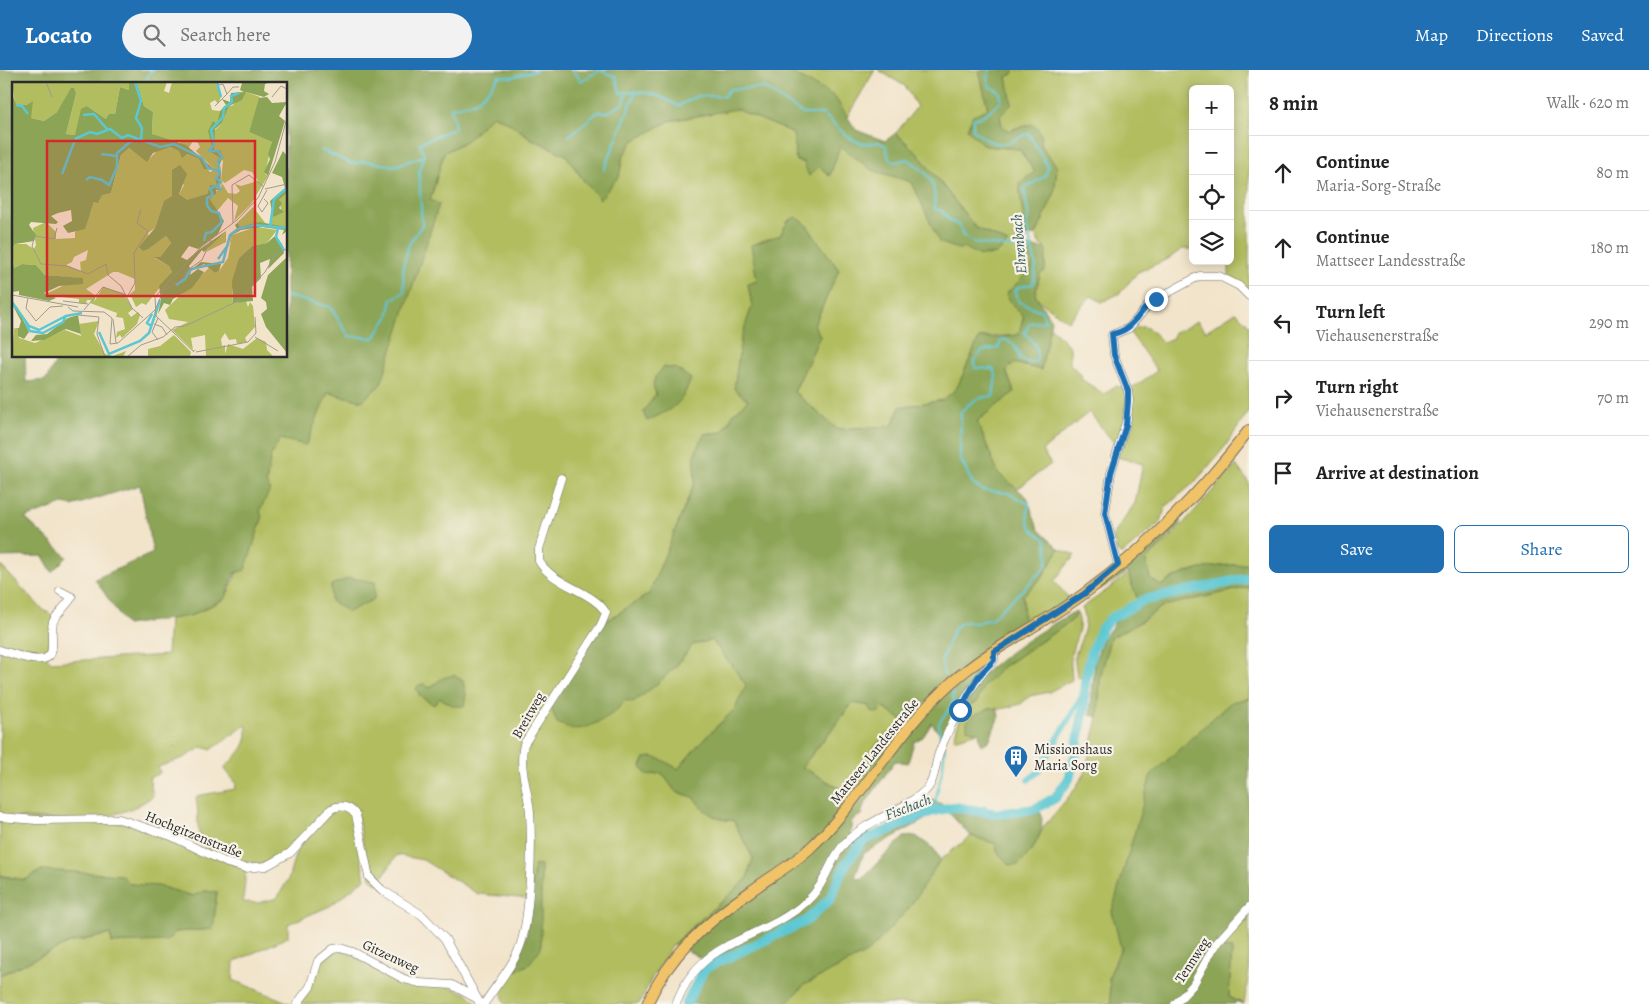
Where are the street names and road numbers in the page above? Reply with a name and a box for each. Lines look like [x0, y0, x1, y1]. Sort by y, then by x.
street label: Breitweg [507, 688, 549, 742]
street label: Mattseer Landesstraße [826, 694, 923, 808]
street label: Hochgitzenstraße [142, 806, 245, 863]
street label: Tennweg [1171, 934, 1214, 987]
street label: Gitzenweg [359, 935, 422, 978]

